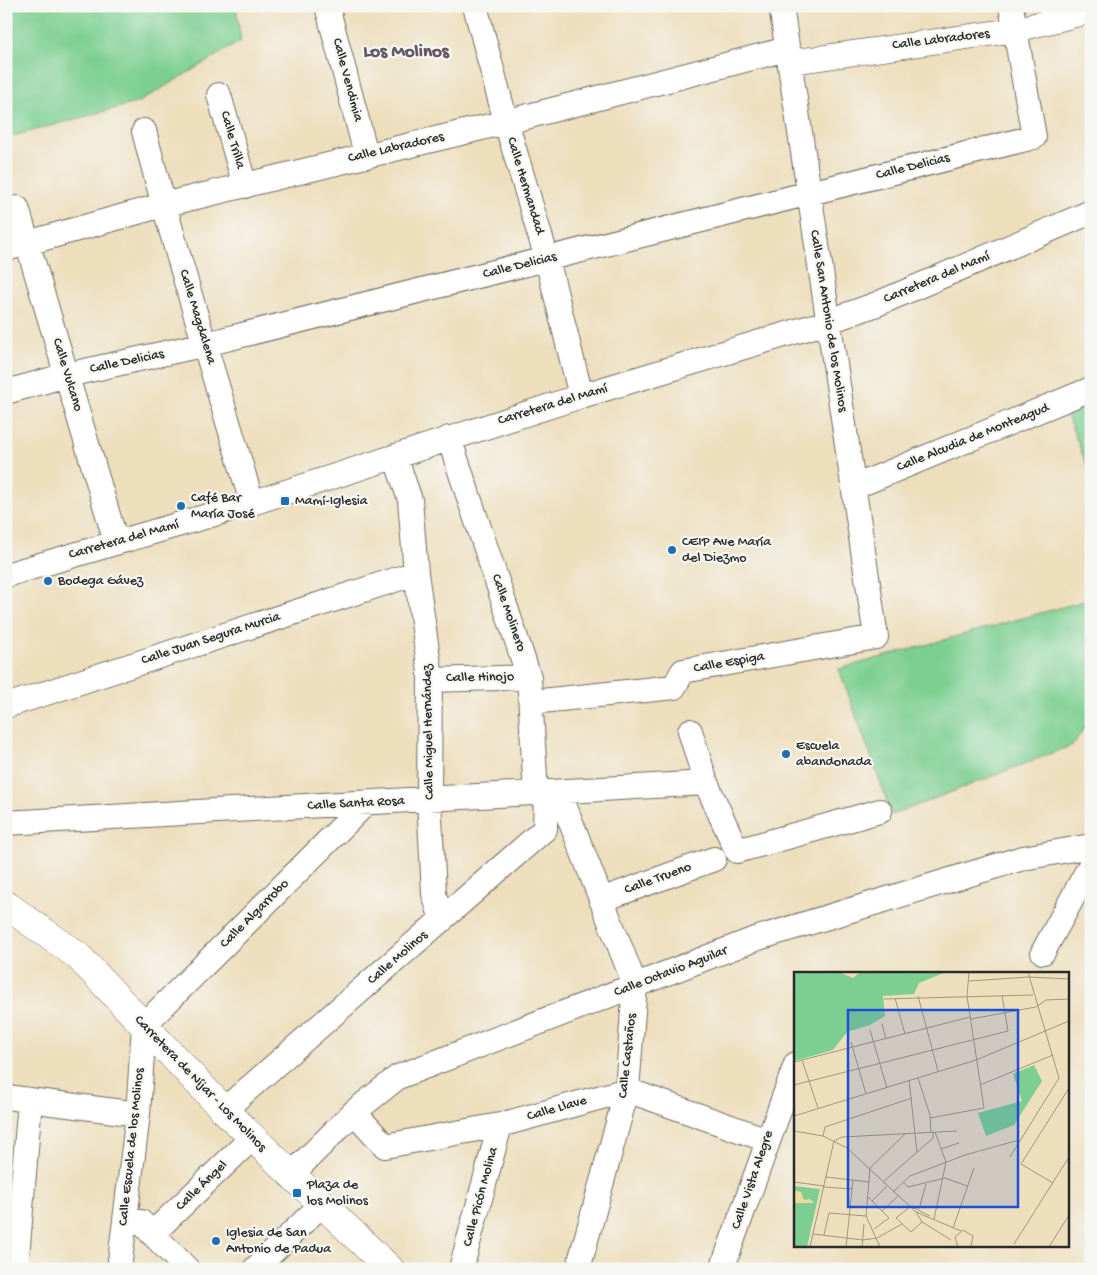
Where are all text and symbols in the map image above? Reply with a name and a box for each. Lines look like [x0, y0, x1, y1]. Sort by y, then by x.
street label: Calle Labradores [891, 25, 991, 54]
street label: Calle Vendimia [328, 36, 367, 125]
district label: Los Molinos [363, 41, 450, 64]
street label: Calle Trilla [216, 109, 249, 172]
street label: Calle Labradores [346, 129, 446, 167]
street label: Calle Hermandad [502, 135, 548, 238]
street label: Calle Delicias [874, 149, 952, 184]
street label: Calle San Antonio de los Molinos [805, 229, 851, 414]
street label: Calle Delicias [481, 248, 559, 283]
street label: Carretera del Mamí [881, 248, 994, 308]
street label: Calle Magdalena [175, 268, 220, 368]
street label: Calle Vulcano [48, 336, 86, 414]
street label: Calle Delicias [88, 346, 166, 378]
street label: Carretera del Mamí [496, 380, 611, 430]
street label: Calle Alcudia de Monteagud [894, 399, 1053, 476]
place label: Café Bar María José [191, 490, 255, 523]
place label: Mamí-Iglesia [295, 493, 369, 510]
marker: Mamí-Iglesia [279, 495, 291, 507]
marker: Café Bar María José [175, 500, 187, 512]
street label: Carretera del Mamí [67, 516, 182, 564]
place label: CEIP Ave María del Diezmo [682, 534, 772, 567]
marker: CEIP Ave María del Diezmo [666, 544, 678, 556]
street label: Calle Molinero [487, 572, 529, 654]
place label: Bodega Gávez [57, 573, 144, 590]
marker: Bodega Gávez [42, 575, 54, 587]
street label: Calle Juan Segura Murcia [139, 608, 284, 669]
street label: Calle Espiga [692, 648, 767, 678]
street label: Calle Miguel Hernández [419, 663, 439, 800]
street label: Calle Hinojo [446, 669, 514, 687]
place label: Escuela abandonada [796, 738, 873, 771]
marker: Escuela abandonada [780, 748, 792, 760]
street label: Calle Santa Rosa [307, 793, 406, 815]
street label: Calle Trueno [622, 859, 694, 899]
street label: Calle Algarrobo [217, 876, 293, 952]
street label: Calle Molinos [364, 927, 432, 989]
street label: Calle Octavio Aguilar [612, 942, 731, 1001]
inset map [794, 972, 1070, 1248]
street label: Carretera de Níjar - Los Molinos [130, 1012, 270, 1156]
street label: Calle Castaños [615, 1012, 641, 1099]
street label: Calle Escuela de los Molinos [115, 1067, 149, 1227]
street label: Calle Llave [525, 1092, 590, 1126]
street label: Calle Vista Alegre [728, 1128, 778, 1232]
street label: Calle Picón Molina [460, 1144, 503, 1249]
street label: Calle Ángel [173, 1157, 231, 1215]
place label: Plaza de los Molinos [306, 1177, 369, 1210]
marker: Plaza de los Molinos [291, 1187, 303, 1199]
place label: Iglesia de San Antonio de Padua [226, 1225, 332, 1258]
marker: Iglesia de San Antonio de Padua [210, 1235, 222, 1247]

